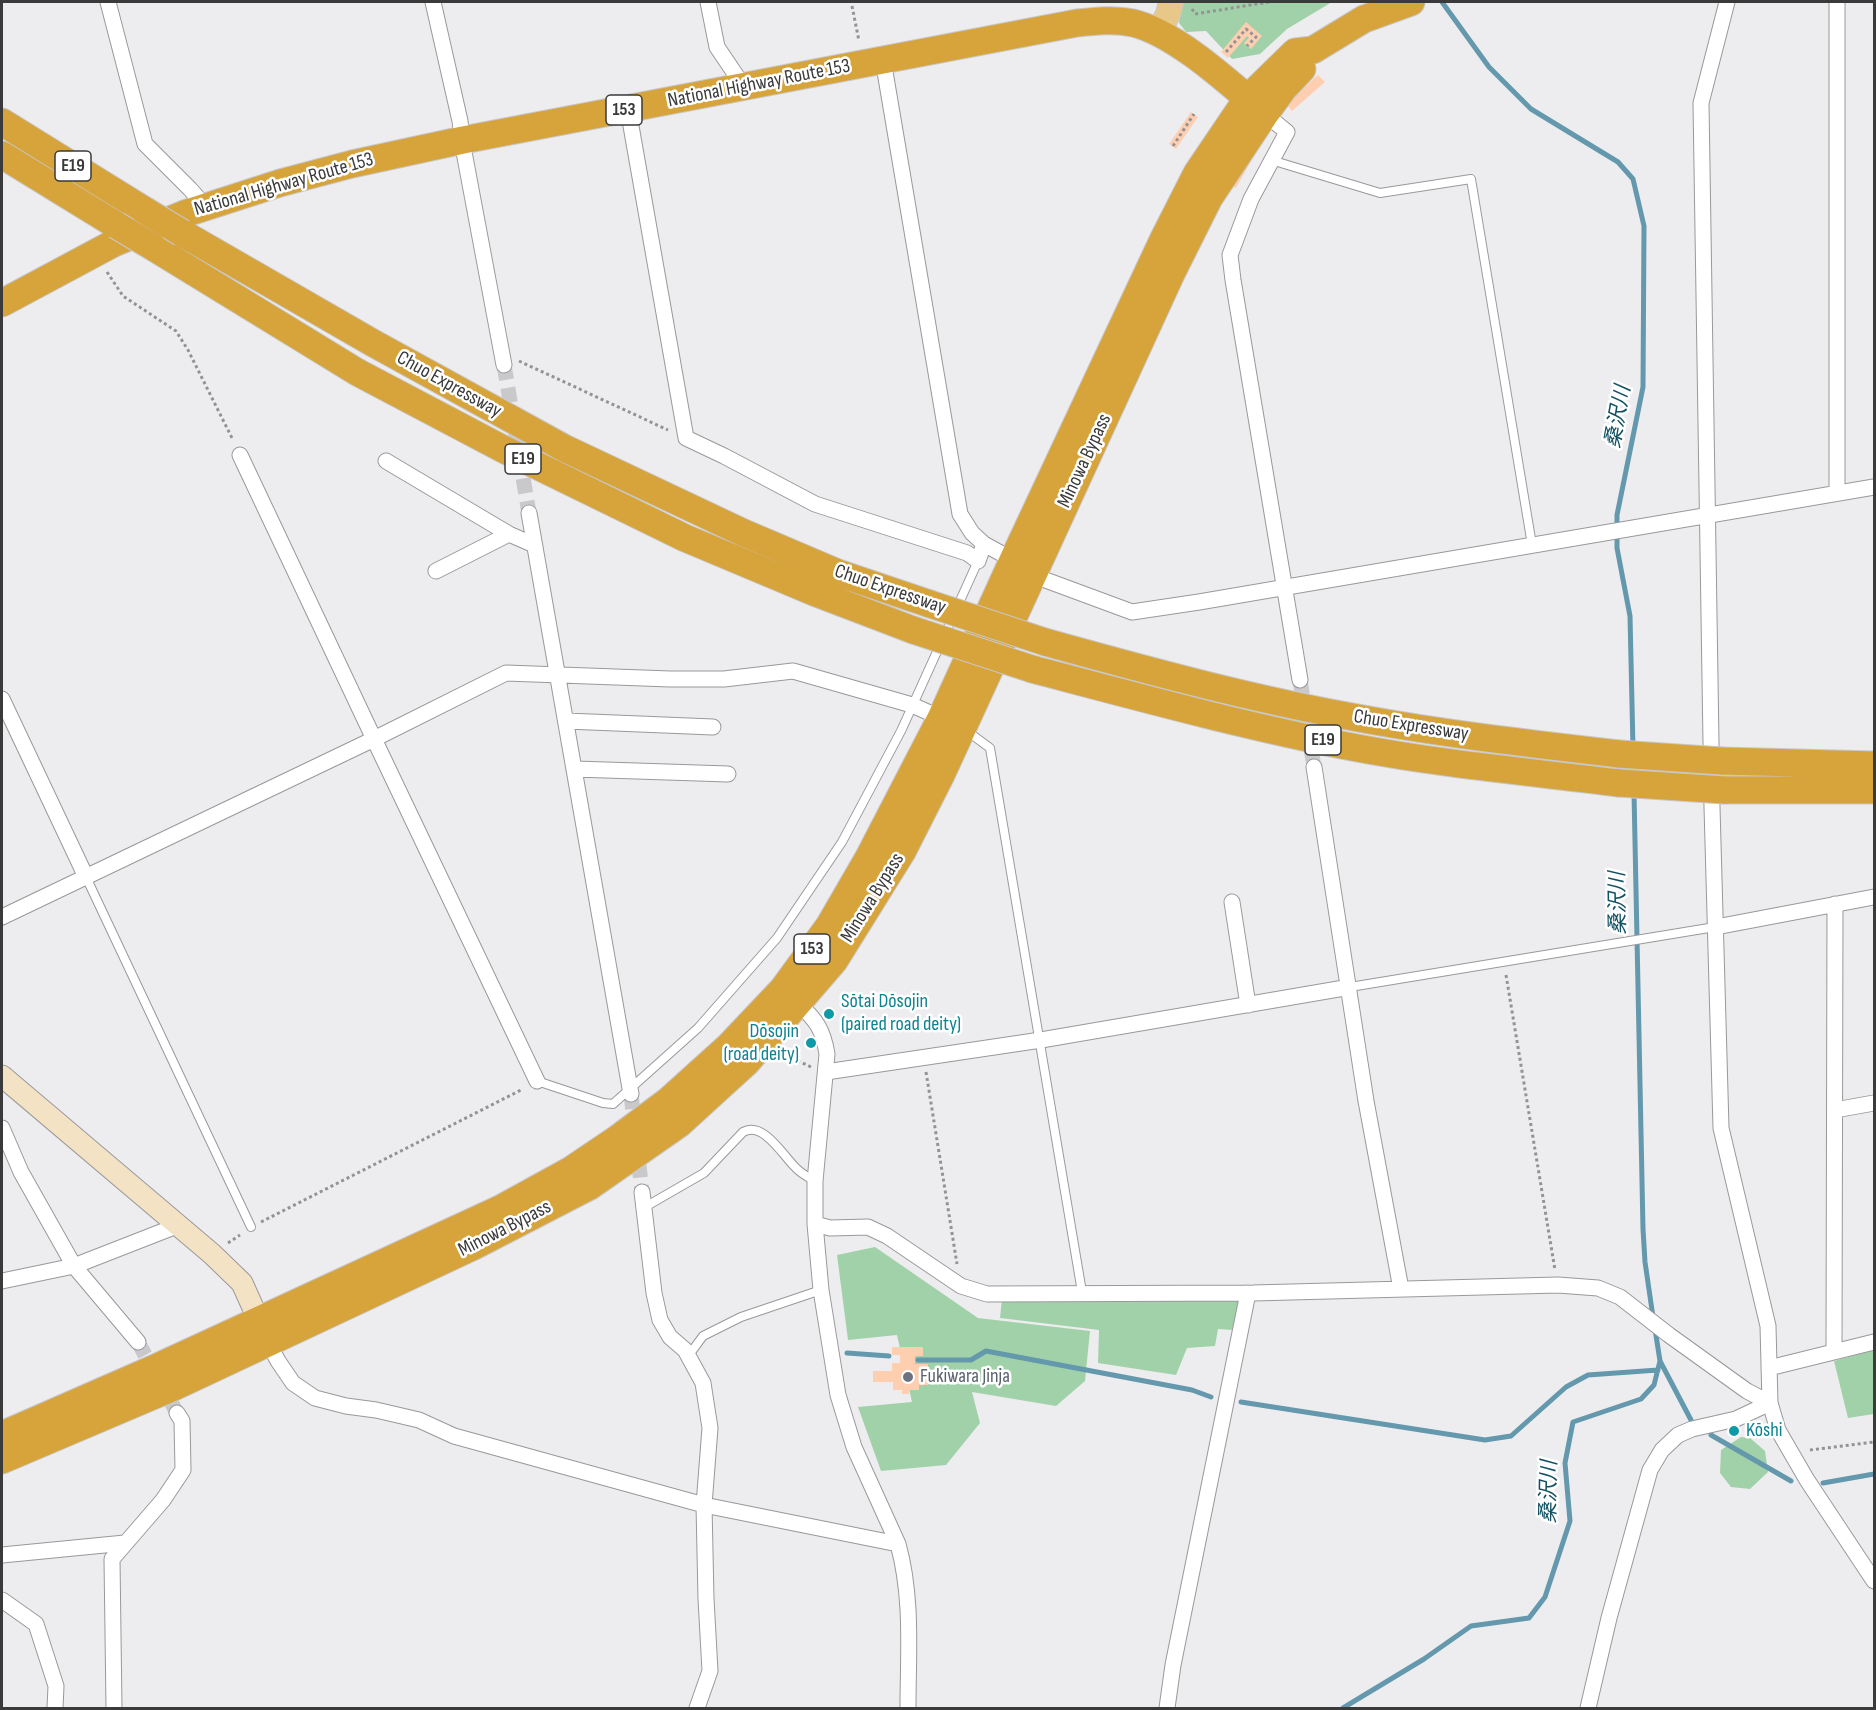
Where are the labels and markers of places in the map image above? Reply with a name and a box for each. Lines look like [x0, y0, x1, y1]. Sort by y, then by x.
place label: Sōtai Dōsojin (paired road deity) [841, 990, 961, 1037]
marker: Sōtai Dōsojin (paired road deity) [822, 1007, 836, 1021]
place label: Dōsojin (road deity) [723, 1020, 799, 1067]
marker: Dōsojin (road deity) [804, 1036, 818, 1050]
place label: Fukiwara Jinja [920, 1365, 1010, 1389]
marker: Fukiwara Jinja [901, 1370, 915, 1384]
place label: Kōshi [1746, 1419, 1782, 1443]
marker: Kōshi [1727, 1424, 1741, 1438]

